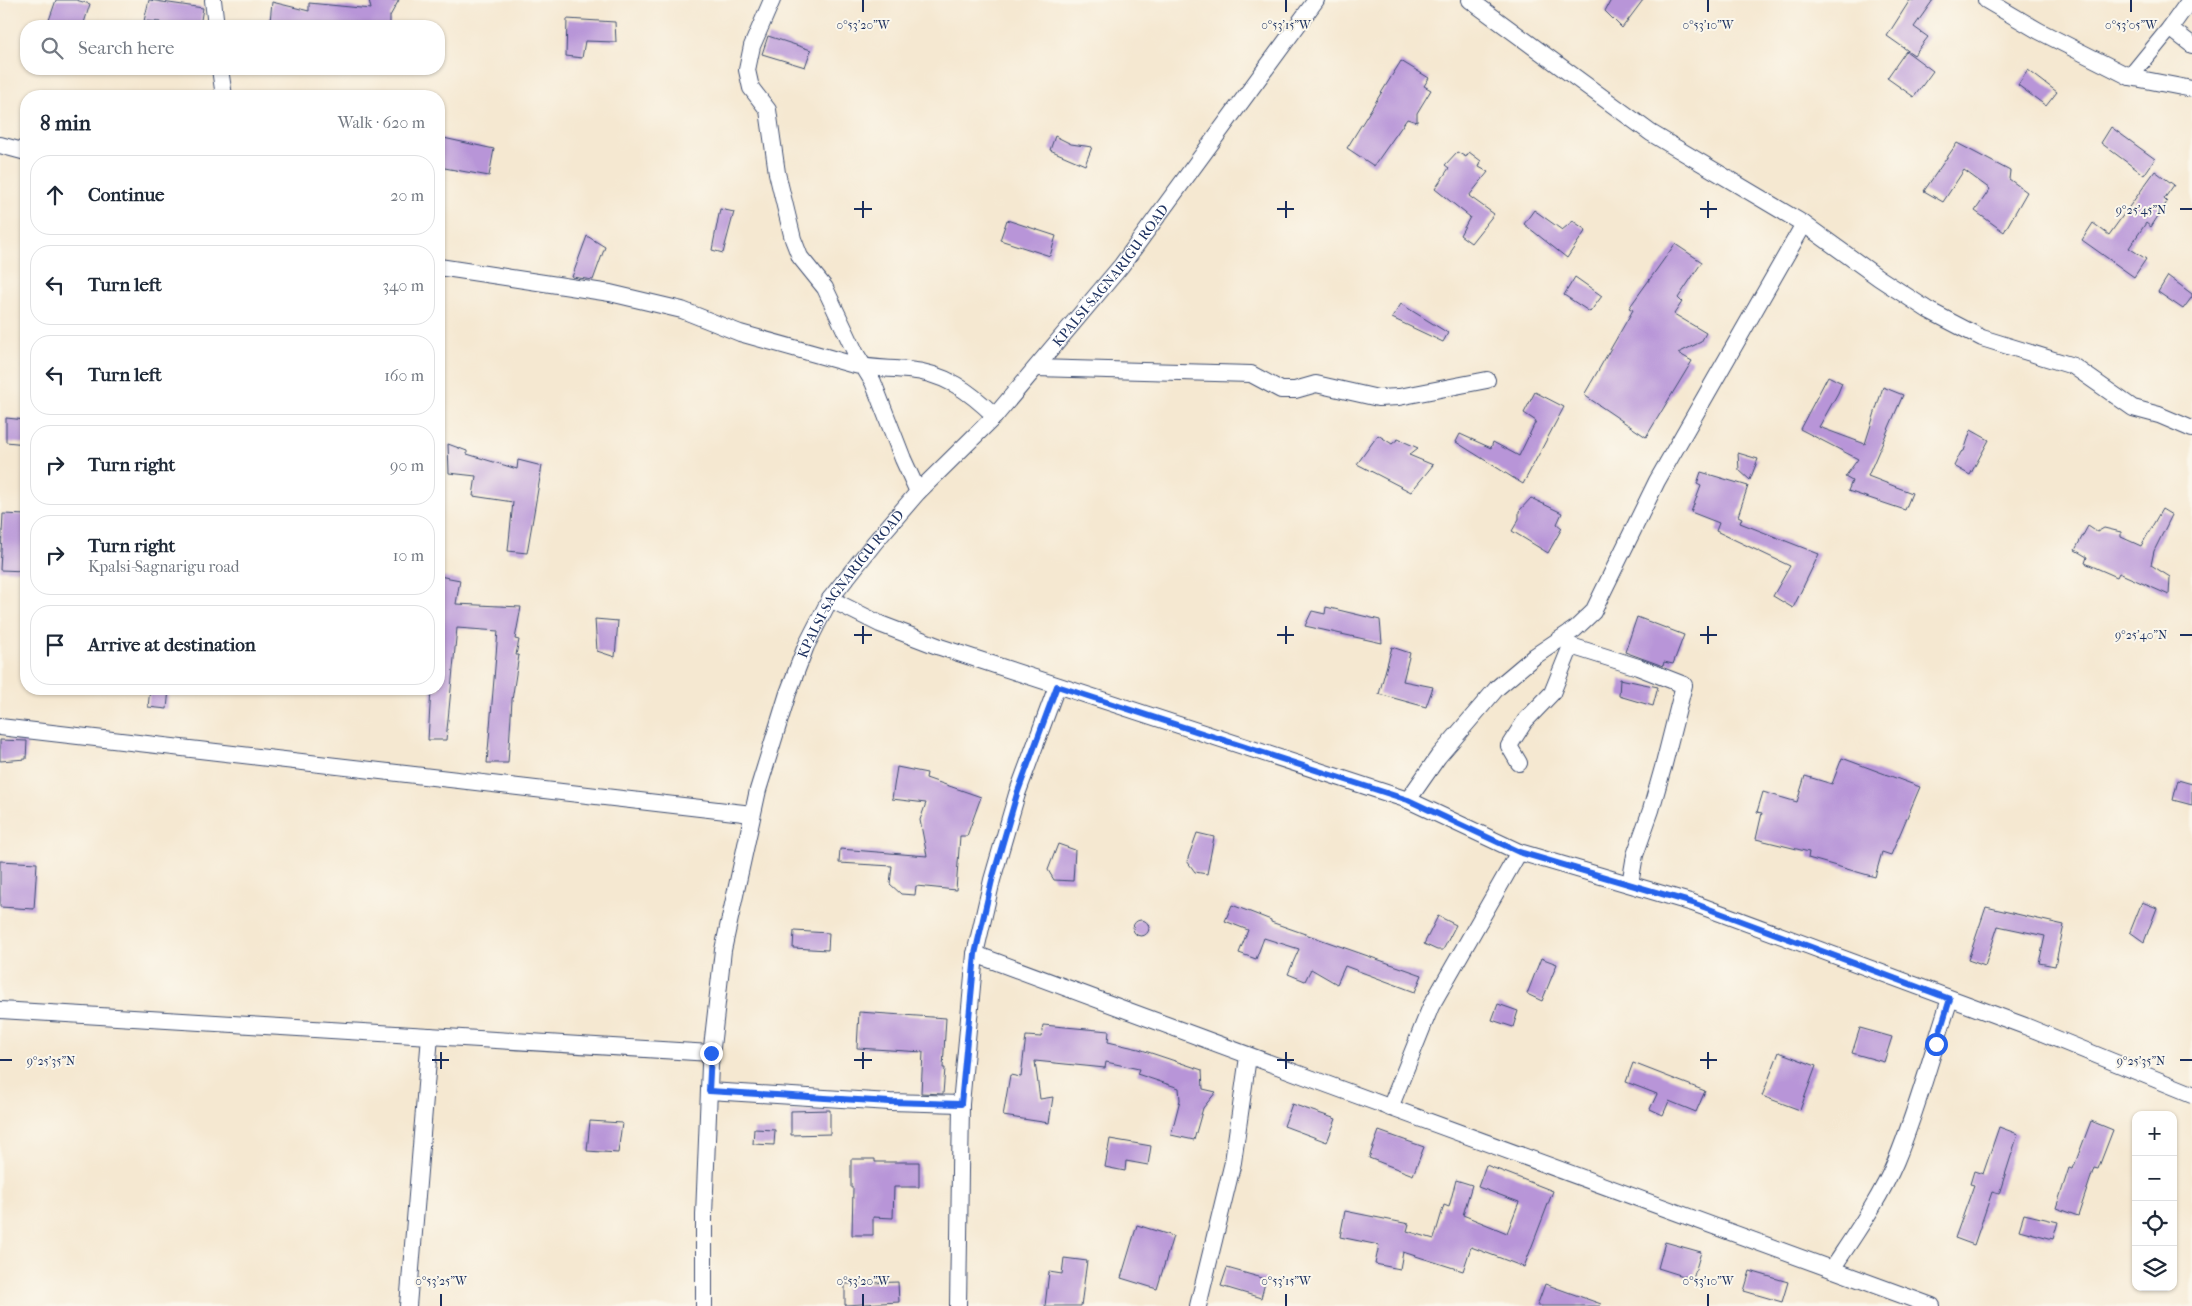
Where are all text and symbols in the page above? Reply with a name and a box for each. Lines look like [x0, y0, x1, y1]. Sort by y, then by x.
text: 0°53'20"W [837, 18, 891, 32]
text: 0°53'15"W [1261, 18, 1312, 32]
text: 0°53'10"W [1683, 18, 1735, 32]
text: 0°53'05"W [2105, 18, 2158, 32]
search box [20, 20, 445, 75]
icon: search [38, 34, 66, 62]
text: Search here [78, 37, 174, 59]
text: 8 min [40, 111, 91, 135]
text: Walk · 620 m [338, 113, 425, 132]
icon: ahead [41, 181, 69, 209]
text: Continue [88, 184, 164, 206]
text: 20 m [390, 186, 424, 205]
street label: KPALSI-SAGNARIGU ROAD [1049, 201, 1173, 350]
text: 9°25'45"N [2116, 203, 2166, 217]
icon: left [41, 271, 69, 299]
text: Turn left [88, 274, 162, 296]
text: 340 m [382, 276, 424, 295]
icon: left [41, 361, 69, 389]
text: Turn left [88, 364, 162, 386]
text: 160 m [384, 366, 424, 385]
icon: right [41, 451, 69, 479]
text: Turn right [88, 454, 175, 476]
text: 90 m [390, 456, 424, 475]
street label: KPALSI-SAGNARIGU ROAD [794, 507, 908, 660]
text: Turn right [88, 535, 175, 557]
icon: right [41, 541, 69, 569]
text: 10 m [393, 546, 424, 565]
text: Kpalsi-Sagnarigu road [88, 557, 240, 576]
text: 9°25'40"N [2115, 628, 2167, 642]
icon: arrive [41, 631, 69, 659]
text: Arrive at destination [88, 634, 256, 656]
route start [1925, 1033, 1948, 1056]
route end [700, 1042, 723, 1065]
text: 9°25'35"N [27, 1054, 75, 1068]
text: 9°25'35"N [2117, 1054, 2165, 1068]
map controls [2132, 1111, 2177, 1291]
button: + [2132, 1111, 2177, 1156]
button: − [2132, 1156, 2177, 1201]
button: locate [2132, 1201, 2177, 1246]
button: layers [2132, 1246, 2177, 1291]
text: 0°53'25"W [415, 1274, 468, 1288]
text: 0°53'20"W [837, 1274, 891, 1288]
text: 0°53'15"W [1261, 1274, 1312, 1288]
text: 0°53'10"W [1683, 1274, 1735, 1288]

